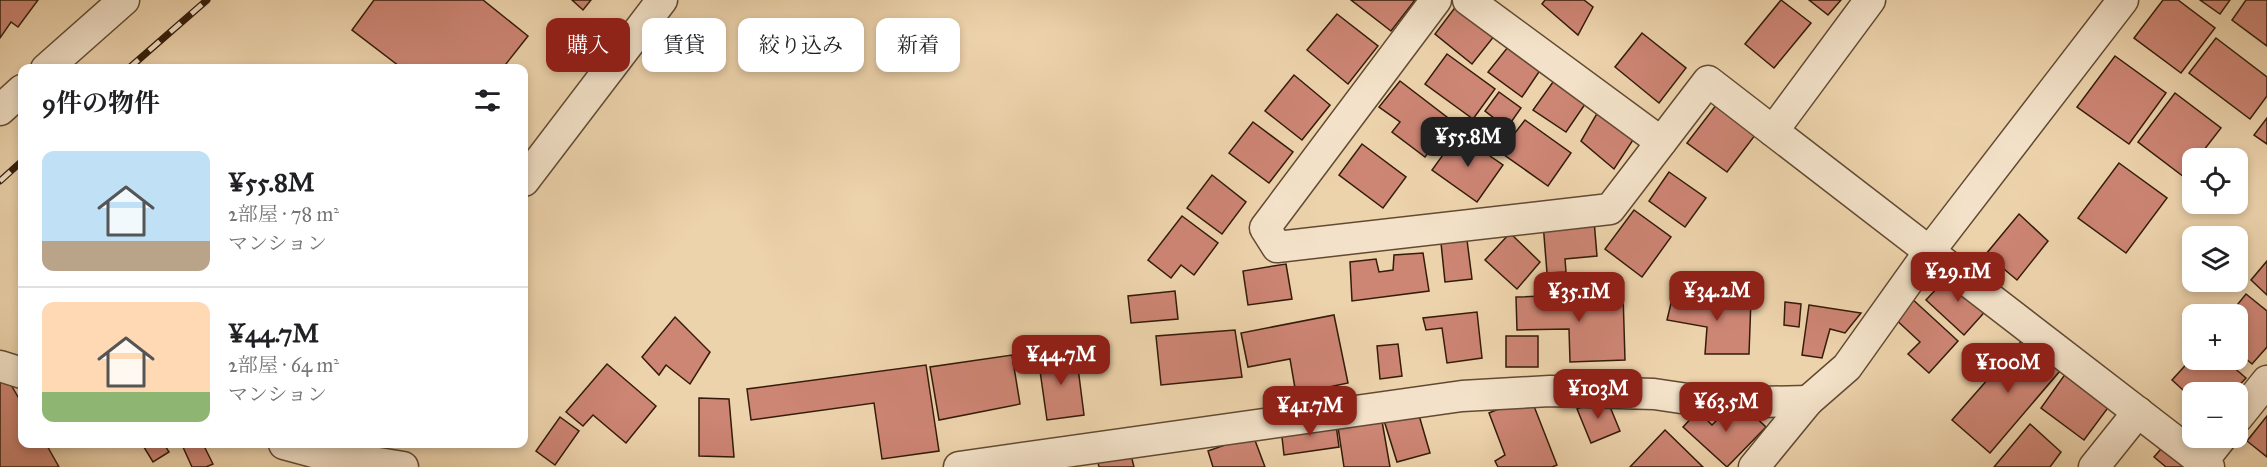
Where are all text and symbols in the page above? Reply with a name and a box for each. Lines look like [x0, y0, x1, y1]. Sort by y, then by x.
chip: 購入 [546, 18, 630, 72]
chip: 賃貸 [642, 18, 726, 72]
chip: 絞り込み [738, 18, 864, 72]
chip: 新着 [876, 18, 960, 72]
icon: filters [471, 84, 504, 117]
text: 9件の物件 [42, 87, 160, 119]
pin: ¥55.8M [1419, 117, 1517, 168]
text: ¥55.8M [1435, 124, 1501, 148]
map controls [2182, 148, 2248, 448]
button: locate [2182, 148, 2248, 214]
text: ¥55.8M [228, 166, 315, 198]
icon: home [90, 175, 162, 247]
text: 2部屋 · 78 m² [228, 202, 339, 226]
button: layers [2182, 226, 2248, 292]
text: マンション [228, 231, 327, 255]
pin: ¥29.1M [1909, 252, 2007, 303]
text: ¥29.1M [1925, 259, 1991, 283]
pin: ¥34.2M [1668, 271, 1766, 322]
pin: ¥35.1M [1530, 272, 1628, 323]
text: ¥34.2M [1683, 278, 1751, 302]
text: ¥35.1M [1548, 279, 1610, 303]
button: + [2182, 304, 2248, 370]
text: ¥44.7M [228, 317, 319, 349]
icon: home [90, 326, 162, 398]
pin: ¥44.7M [1012, 335, 1110, 386]
text: ¥44.7M [1026, 342, 1096, 366]
pin: ¥100M [1966, 343, 2050, 394]
text: ¥100M [1976, 350, 2040, 374]
text: 2部屋 · 64 m² [228, 353, 339, 377]
pin: ¥103M [1556, 369, 1640, 420]
text: ¥103M [1567, 376, 1629, 400]
text: マンション [228, 382, 327, 406]
pin: ¥63.5M [1677, 382, 1775, 433]
button: − [2182, 382, 2248, 448]
pin: ¥41.7M [1261, 386, 1359, 437]
text: ¥63.5M [1693, 389, 1759, 413]
text: ¥41.7M [1277, 393, 1343, 417]

